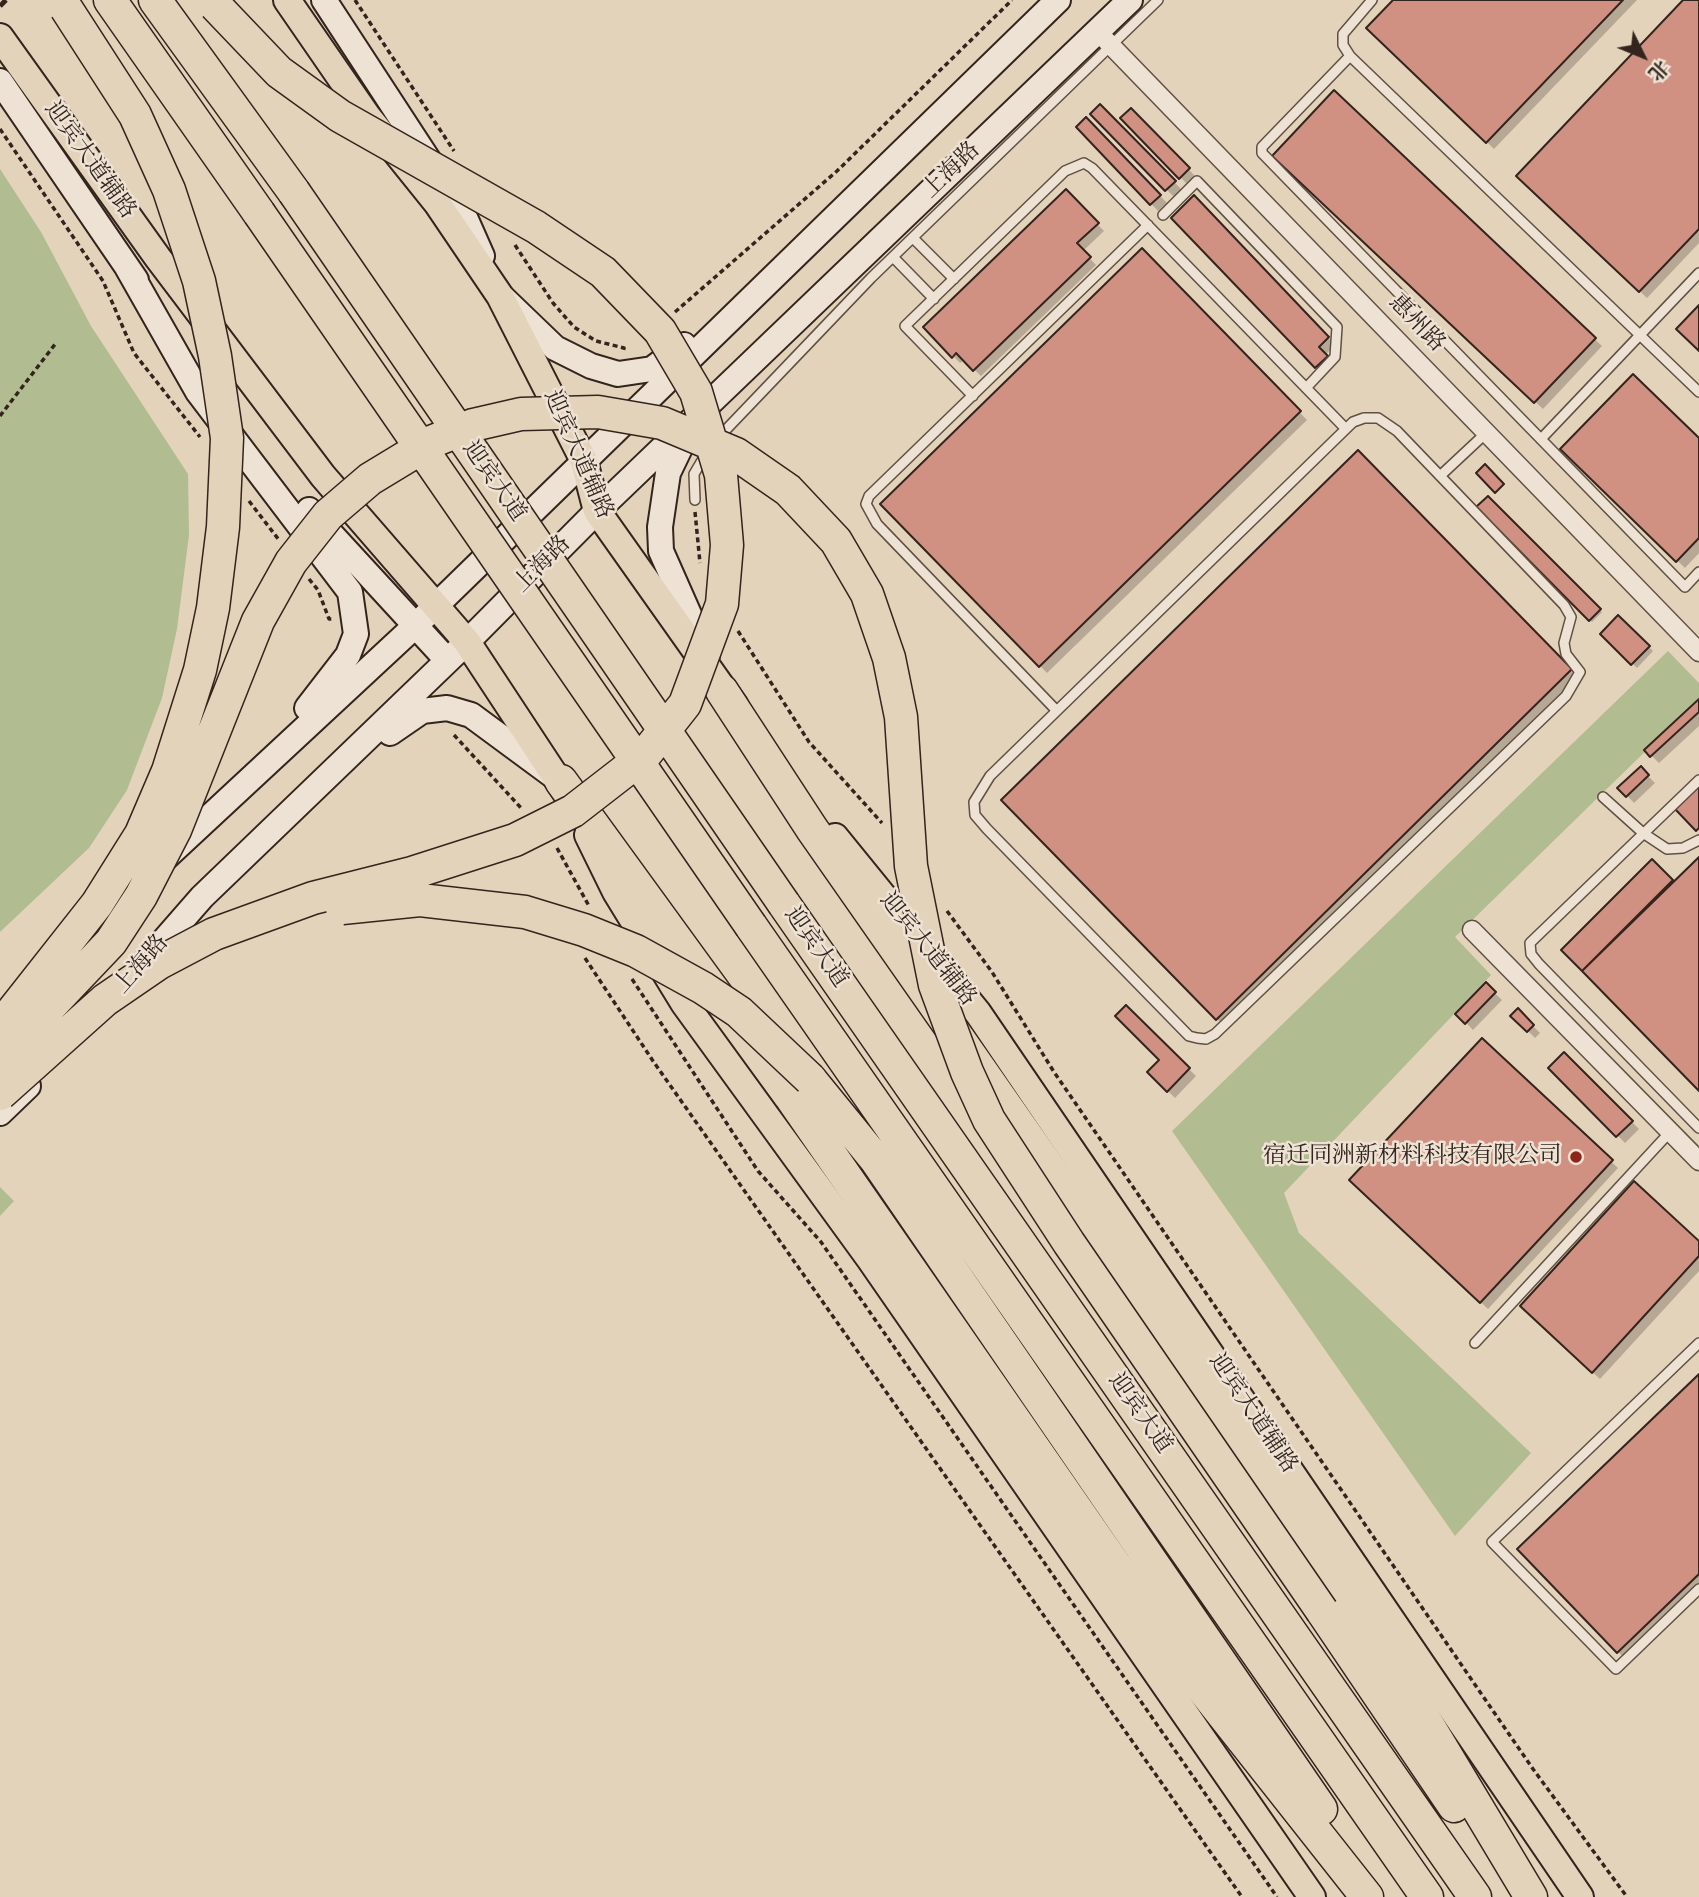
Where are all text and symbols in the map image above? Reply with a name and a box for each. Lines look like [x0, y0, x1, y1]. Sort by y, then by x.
north arrow [1608, 21, 1678, 91]
text: 北 [1643, 55, 1674, 85]
street label: 迎宾大道辅路 [37, 97, 141, 225]
street label: 上海路 [918, 137, 986, 205]
street label: 惠州路 [1382, 290, 1450, 358]
street label: 迎宾大道辅路 [536, 386, 618, 524]
street label: 迎宾大道 [455, 436, 531, 528]
street label: 上海路 [509, 531, 577, 599]
street label: 迎宾大道辅路 [873, 888, 981, 1012]
street label: 迎宾大道 [777, 902, 853, 994]
street label: 上海路 [109, 930, 175, 1000]
place label: 宿迁同洲新材料科技有限公司 [1263, 1143, 1562, 1171]
marker: 宿迁同洲新材料科技有限公司 [1568, 1149, 1584, 1165]
street label: 迎宾大道辅路 [1202, 1349, 1302, 1479]
street label: 迎宾大道 [1101, 1368, 1177, 1460]

